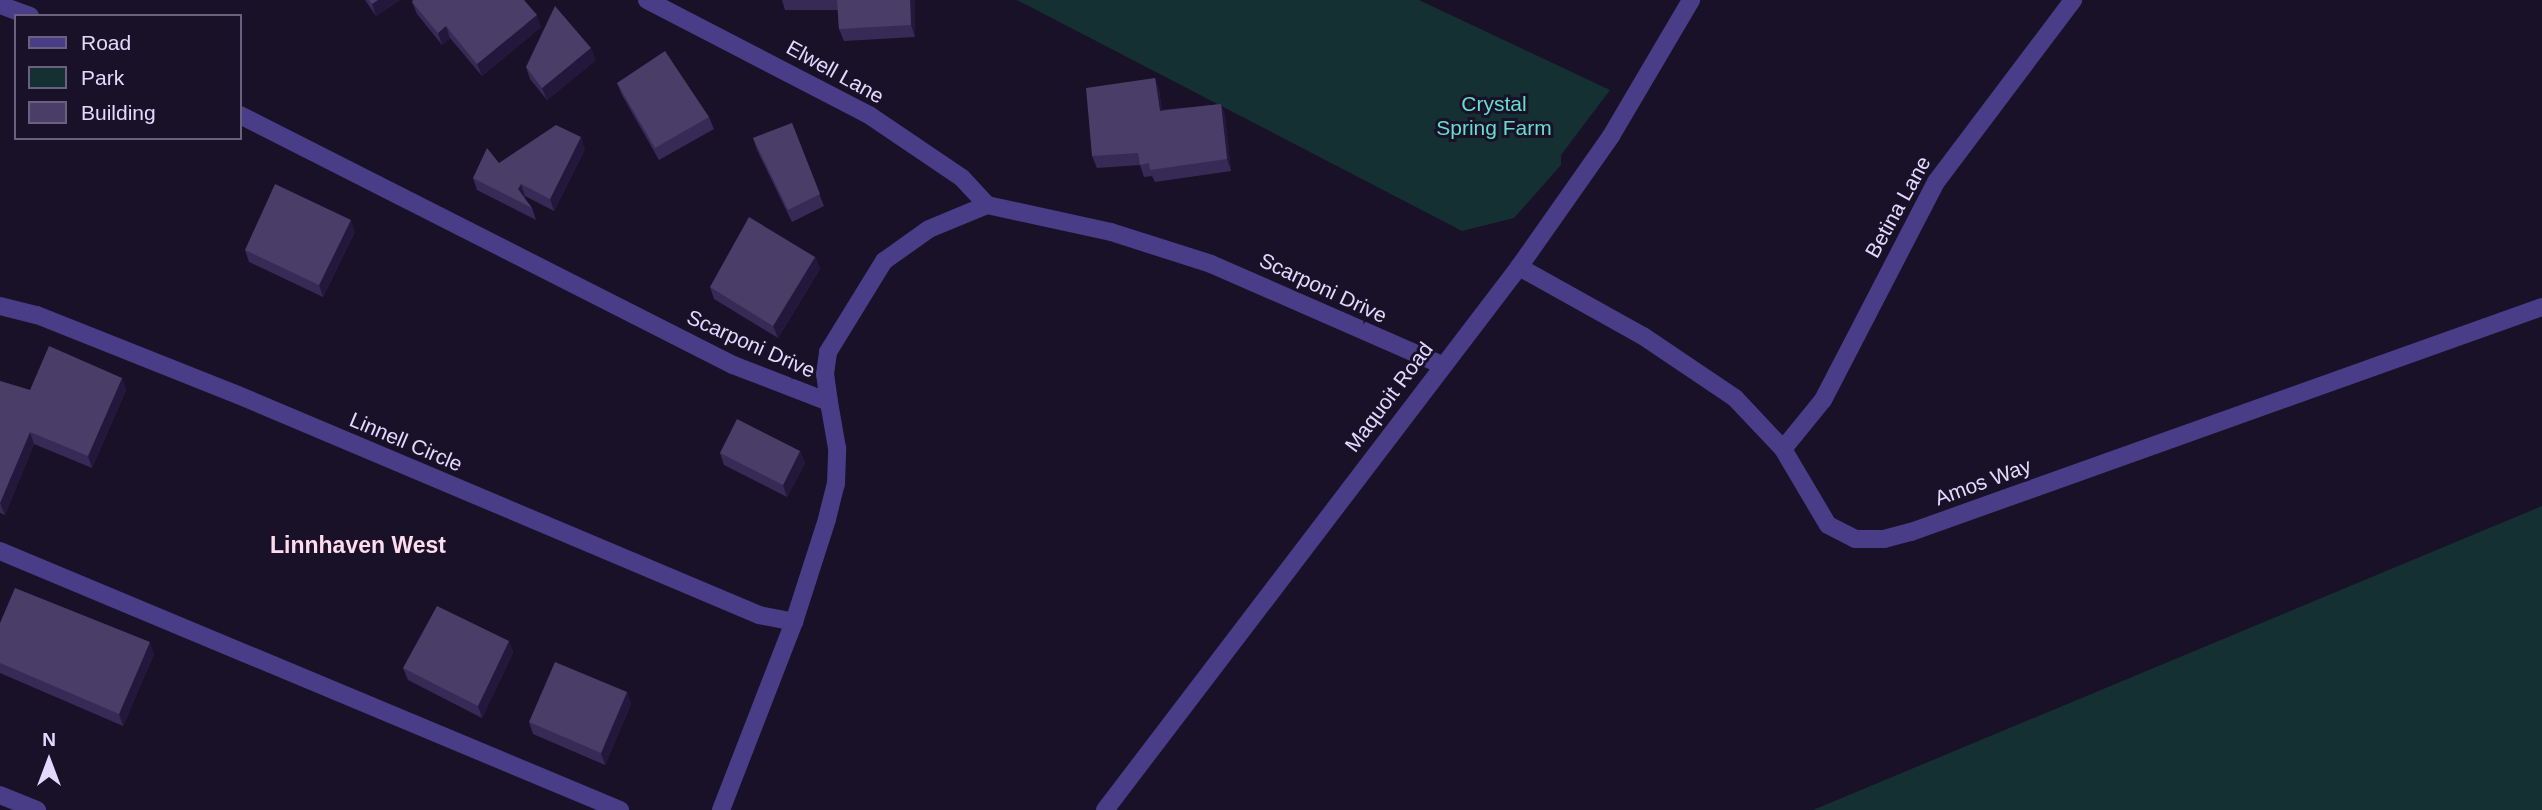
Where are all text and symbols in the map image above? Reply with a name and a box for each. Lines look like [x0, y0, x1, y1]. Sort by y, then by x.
legend [14, 14, 242, 140]
text: Road [81, 31, 131, 54]
street label: Elwell Lane [782, 35, 888, 109]
text: Park [81, 66, 124, 89]
park label: Crystal Spring Farm [1436, 91, 1552, 141]
text: Building [81, 101, 156, 124]
street label: Betina Lane [1860, 152, 1936, 262]
street label: Scarponi Drive [1255, 247, 1391, 329]
street label: Scarponi Drive [683, 304, 819, 384]
street label: Maquoit Road [1340, 337, 1438, 457]
street label: Linnell Circle [346, 407, 466, 477]
street label: Amos Way [1931, 453, 2035, 511]
district label: Linnhaven West [270, 531, 446, 559]
north arrow [14, 726, 84, 796]
text: N [42, 729, 56, 750]

